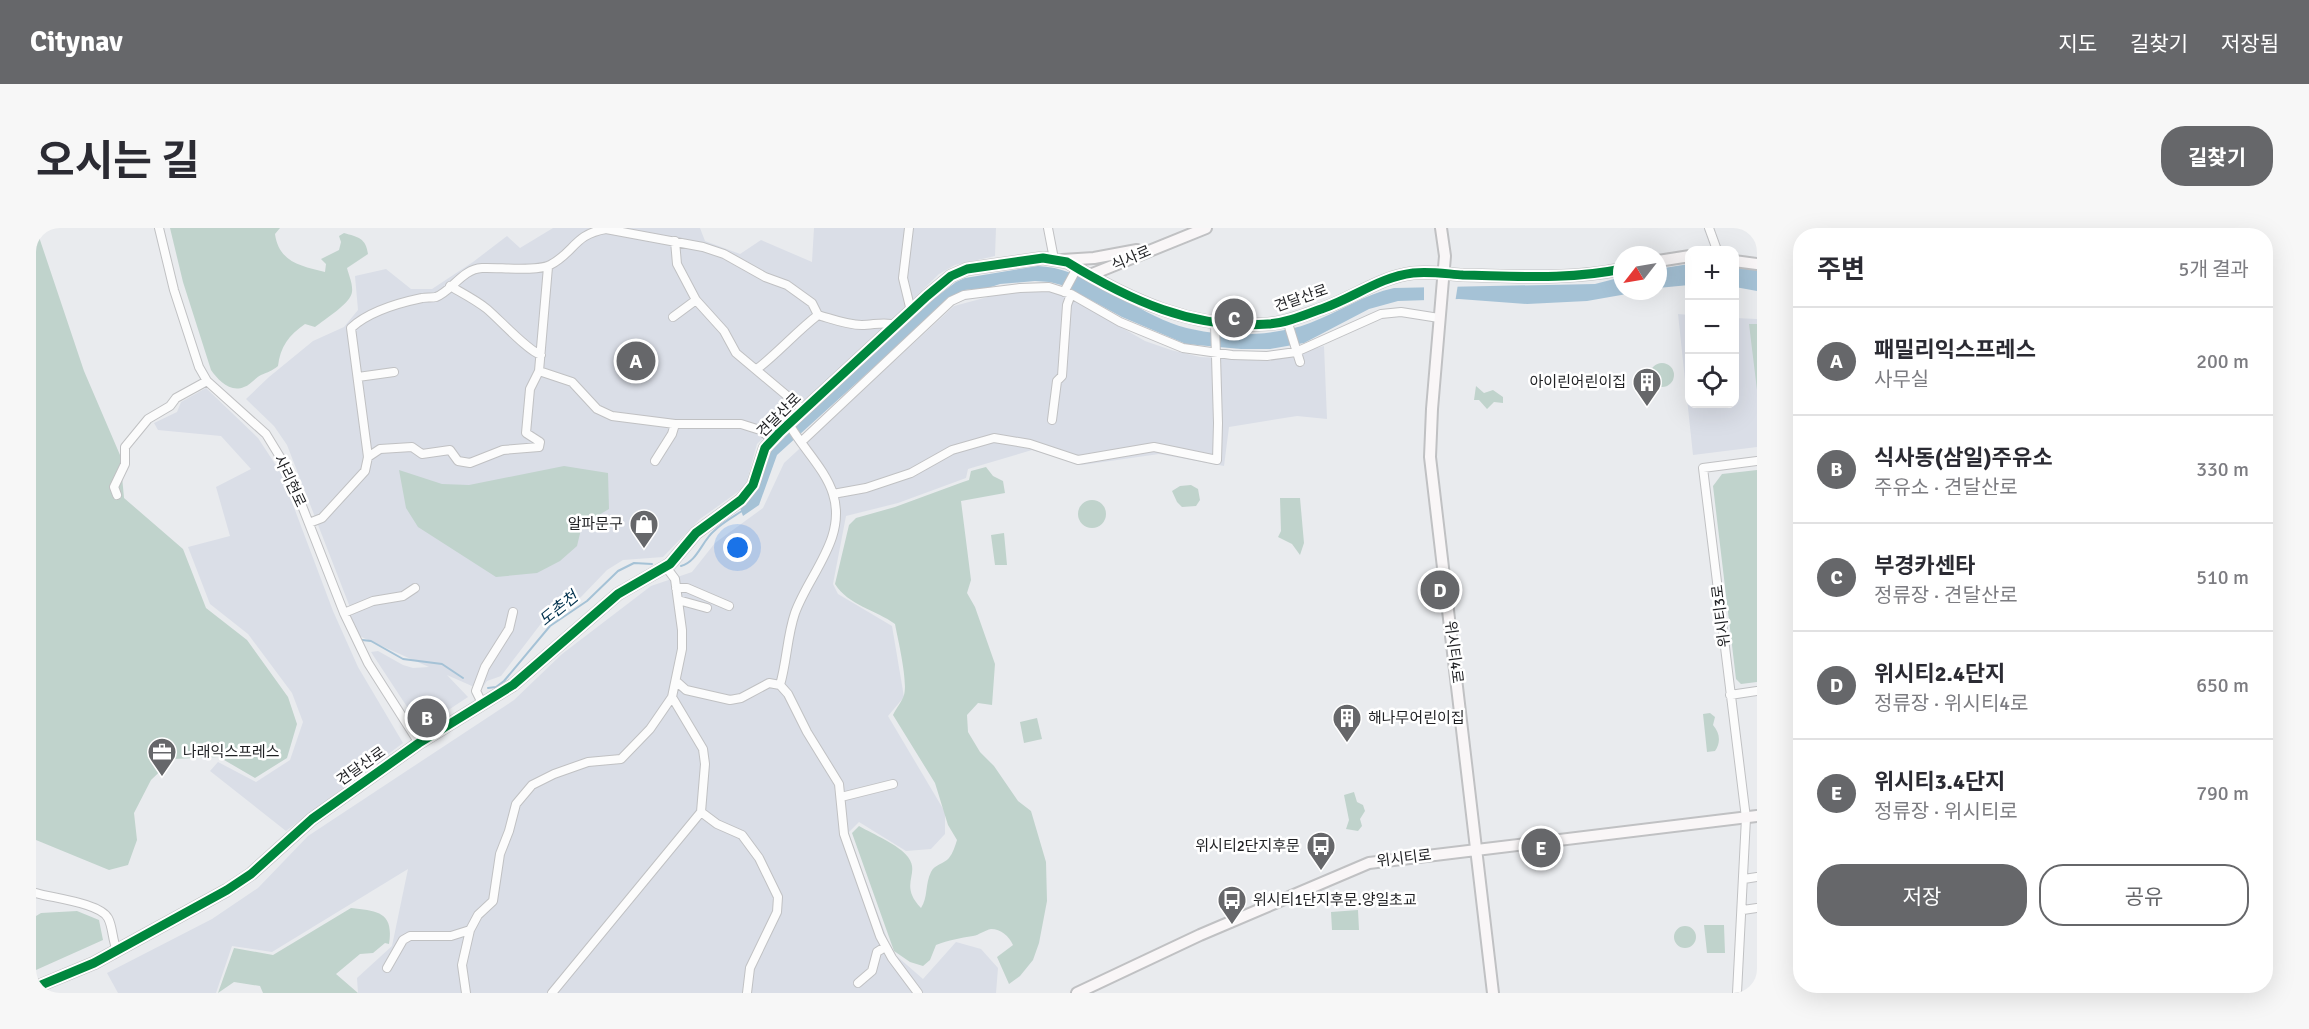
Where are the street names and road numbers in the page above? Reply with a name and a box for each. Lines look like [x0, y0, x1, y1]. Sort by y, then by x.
street label: 식사로 [1108, 242, 1154, 274]
street label: 견달산로 [1272, 281, 1330, 315]
street label: 견달산로 [753, 389, 805, 441]
street label: 사리현로 [270, 452, 310, 510]
street label: 위시티3로 [1708, 583, 1734, 649]
street label: 위시티4로 [1441, 619, 1467, 685]
street label: 견달산로 [333, 743, 389, 789]
street label: 위시티로 [1376, 846, 1432, 870]

